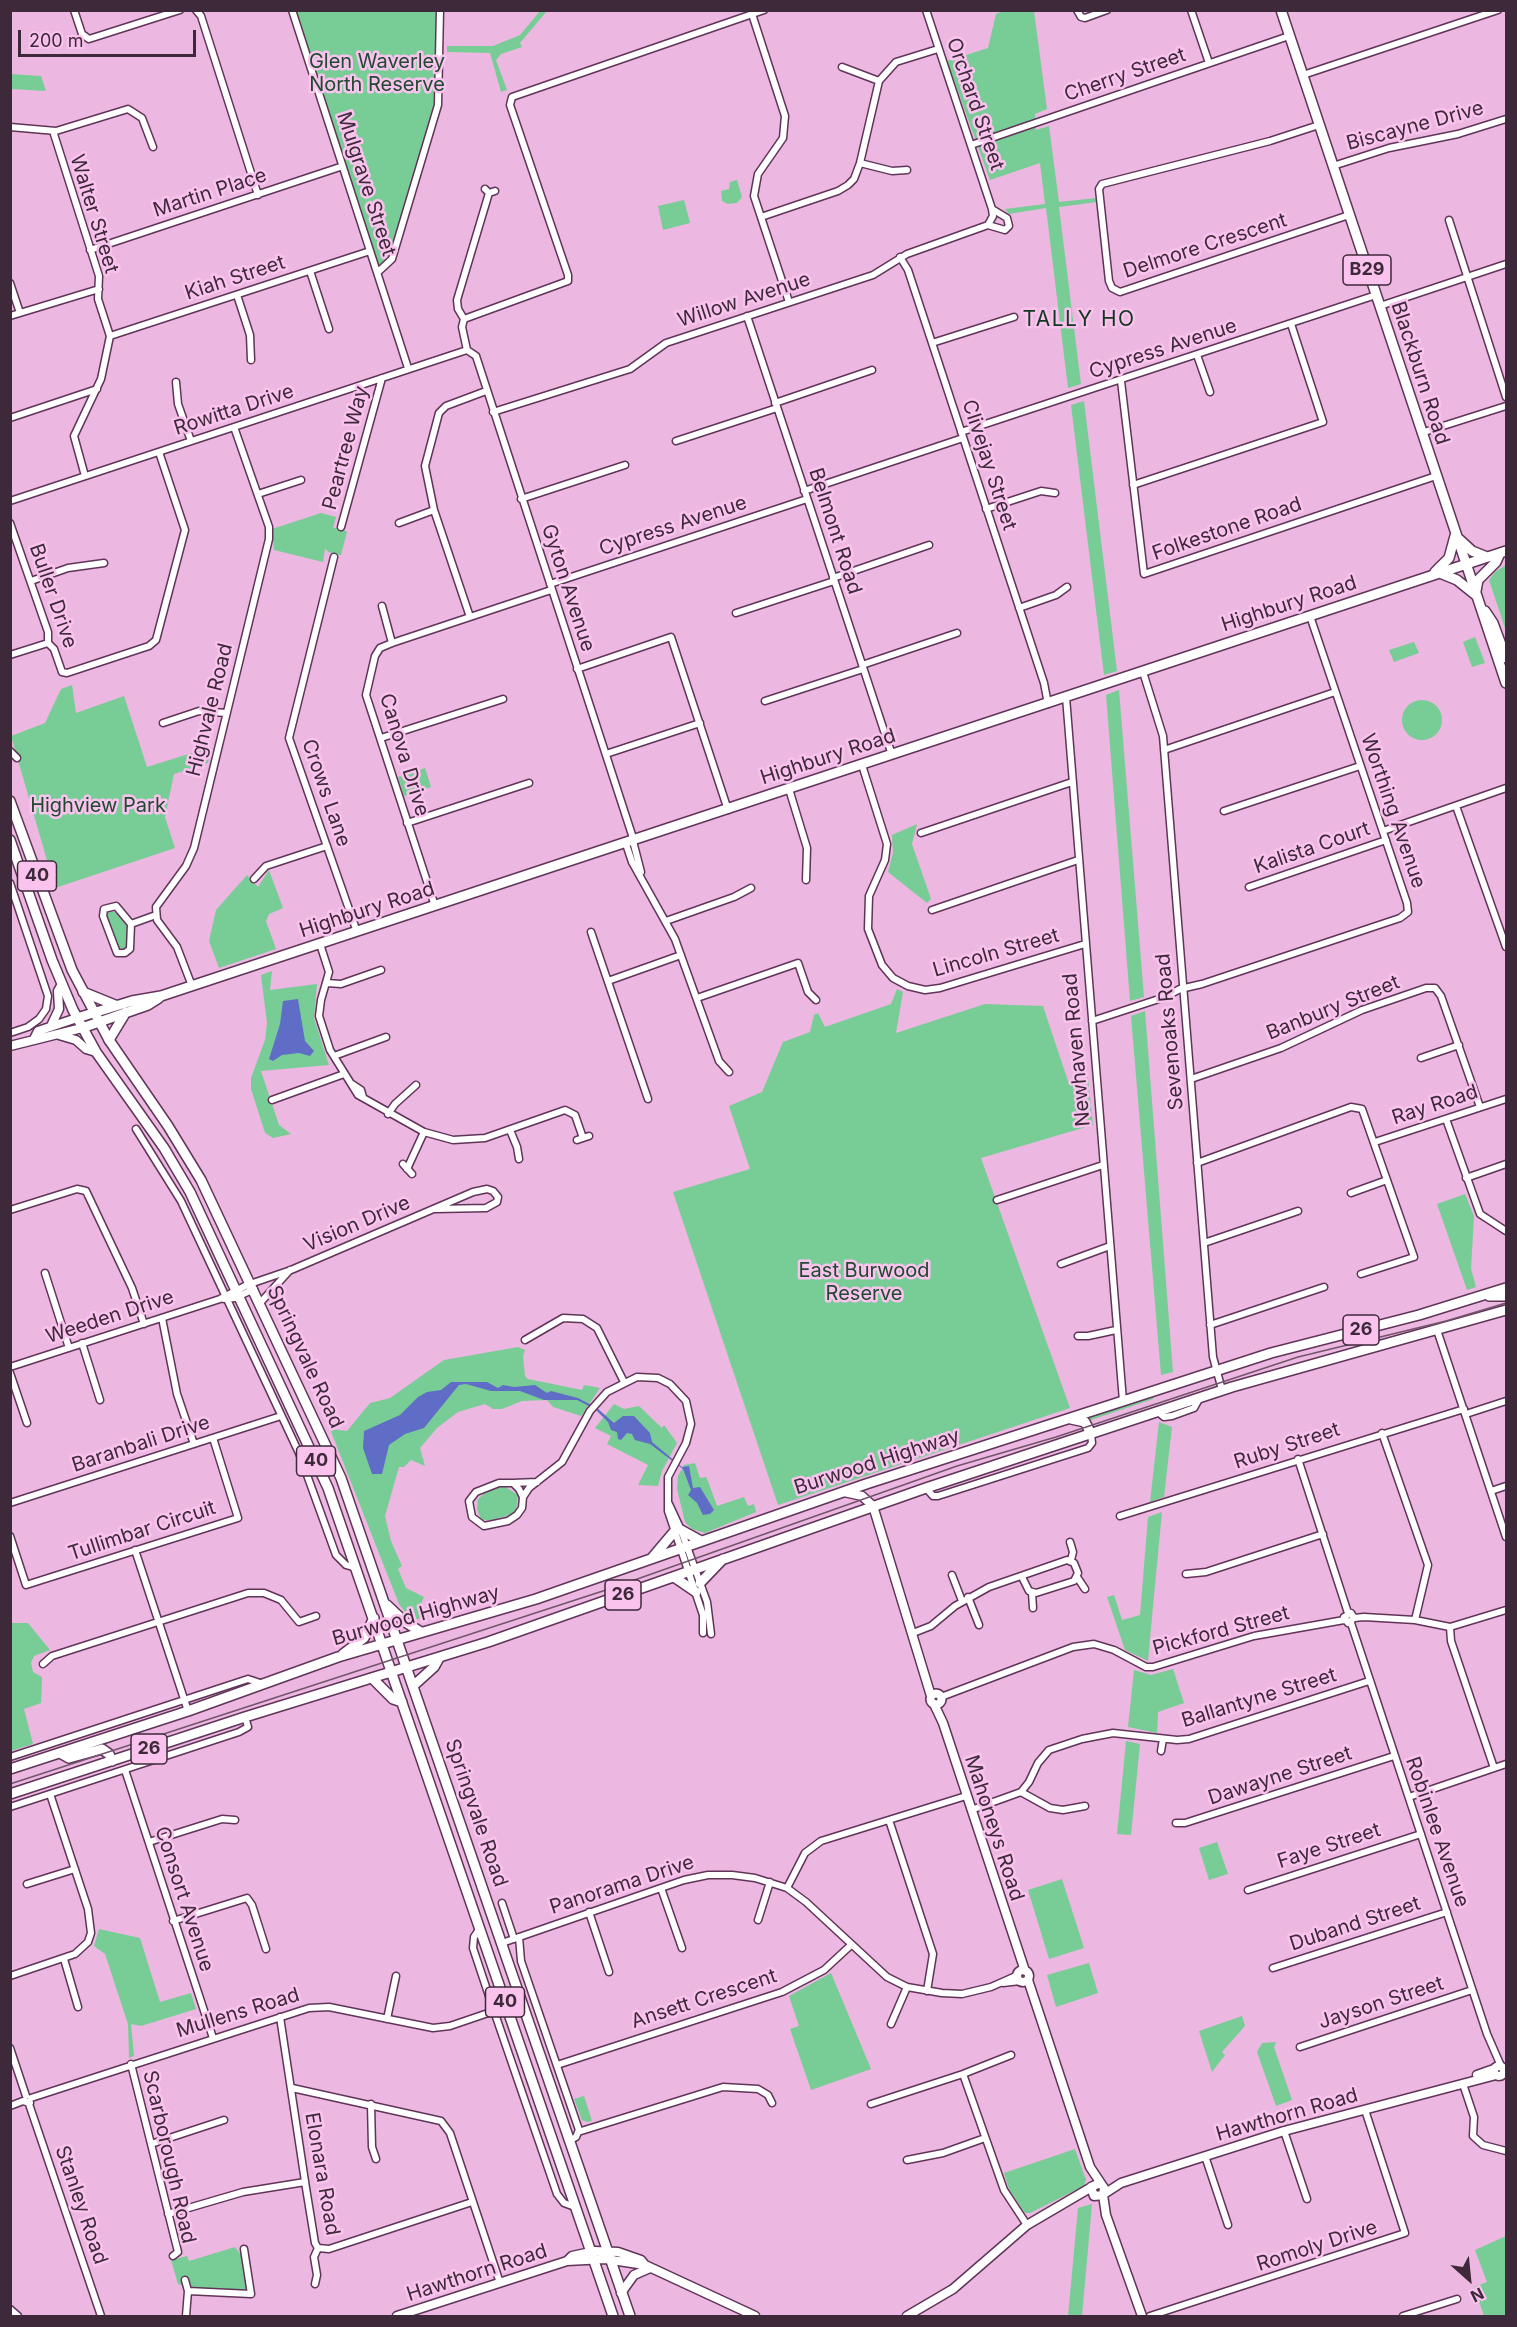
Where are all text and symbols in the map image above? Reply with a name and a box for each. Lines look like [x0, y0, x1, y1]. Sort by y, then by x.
scale bar [21, 18, 200, 56]
text: 200 m [29, 30, 84, 51]
street label: Orchard Street [941, 35, 1009, 173]
street label: Cherry Street [1061, 43, 1189, 107]
park label: Glen Waverley North Reserve [309, 50, 445, 97]
street label: Biscayne Drive [1344, 96, 1486, 156]
street label: Mulgrave Street [331, 109, 401, 259]
street label: Walter Street [65, 152, 123, 276]
street label: Martin Place [150, 163, 270, 223]
street label: Delmore Crescent [1120, 208, 1290, 284]
street label: Kiah Street [182, 251, 288, 305]
road number: B29 [1343, 255, 1391, 285]
street label: Willow Avenue [675, 267, 813, 333]
street label: Blackburn Road [1386, 298, 1454, 448]
district label: TALLY HO [1022, 307, 1136, 333]
street label: Cypress Avenue [1086, 314, 1240, 384]
street label: Rowitta Drive [171, 379, 297, 441]
street label: Peartree Way [318, 383, 374, 513]
street label: Clivejay Street [957, 397, 1021, 533]
street label: Belmont Road [803, 465, 867, 597]
street label: Cypress Avenue [596, 491, 750, 561]
street label: Folkestone Road [1149, 492, 1305, 566]
street label: Gyton Avenue [536, 521, 600, 655]
street label: Buller Drive [24, 541, 82, 651]
street label: Highbury Road [1218, 571, 1360, 637]
street label: Highvale Road [182, 641, 238, 779]
street label: Canova Drive [374, 691, 434, 819]
street label: Highbury Road [757, 724, 899, 790]
street label: Worthing Avenue [1355, 731, 1431, 891]
street label: Crows Lane [296, 736, 356, 850]
park label: Highview Park [30, 794, 166, 818]
street label: Kalista Court [1251, 817, 1373, 879]
road number: 40 [18, 861, 57, 891]
street label: Highbury Road [296, 877, 438, 943]
street label: Lincoln Street [930, 924, 1062, 982]
street label: Sevenoaks Road [1151, 953, 1189, 1111]
street label: Banbury Street [1263, 970, 1403, 1046]
street label: Newhaven Road [1058, 972, 1096, 1128]
street label: Ray Road [1389, 1080, 1481, 1130]
street label: Vision Drive [300, 1191, 414, 1257]
park label: East Burwood Reserve [799, 1259, 929, 1306]
street label: Springvale Road [261, 1282, 349, 1432]
street label: Weeden Drive [43, 1285, 177, 1349]
road number: 26 [1343, 1315, 1379, 1345]
street label: Baranbali Drive [69, 1410, 213, 1478]
street label: Ruby Street [1231, 1418, 1343, 1474]
street label: Burwood Highway [791, 1424, 963, 1500]
road number: 40 [296, 1446, 336, 1476]
street label: Tullimbar Circuit [65, 1496, 219, 1566]
road number: 26 [605, 1580, 641, 1610]
street label: Burwood Highway [330, 1581, 502, 1651]
street label: Pickford Street [1150, 1601, 1292, 1661]
street label: Ballantyne Street [1179, 1663, 1339, 1733]
road number: 26 [131, 1734, 167, 1764]
street label: Springvale Road [439, 1736, 513, 1890]
street label: Dawayne Street [1205, 1741, 1355, 1811]
street label: Mahoneys Road [959, 1752, 1029, 1904]
street label: Robinlee Avenue [1400, 1754, 1474, 1910]
street label: Faye Street [1274, 1818, 1384, 1874]
street label: Consort Avenue [149, 1823, 219, 1975]
street label: Panorama Drive [547, 1850, 697, 1920]
street label: Duband Street [1287, 1892, 1423, 1956]
street label: Ansett Crescent [628, 1964, 780, 2034]
street label: Jayson Street [1315, 1971, 1447, 2035]
street label: Mullens Road [174, 1983, 302, 2043]
road number: 40 [486, 1987, 524, 2017]
street label: Scarborough Road [137, 2068, 201, 2246]
street label: Hawthorn Road [1213, 2083, 1361, 2147]
street label: Elonara Road [299, 2111, 345, 2237]
street label: Stanley Road [50, 2143, 112, 2267]
street label: Romoly Drive [1254, 2215, 1380, 2277]
street label: Hawthorn Road [404, 2239, 550, 2307]
north arrow [1439, 2249, 1499, 2309]
text: N [1467, 2283, 1487, 2307]

